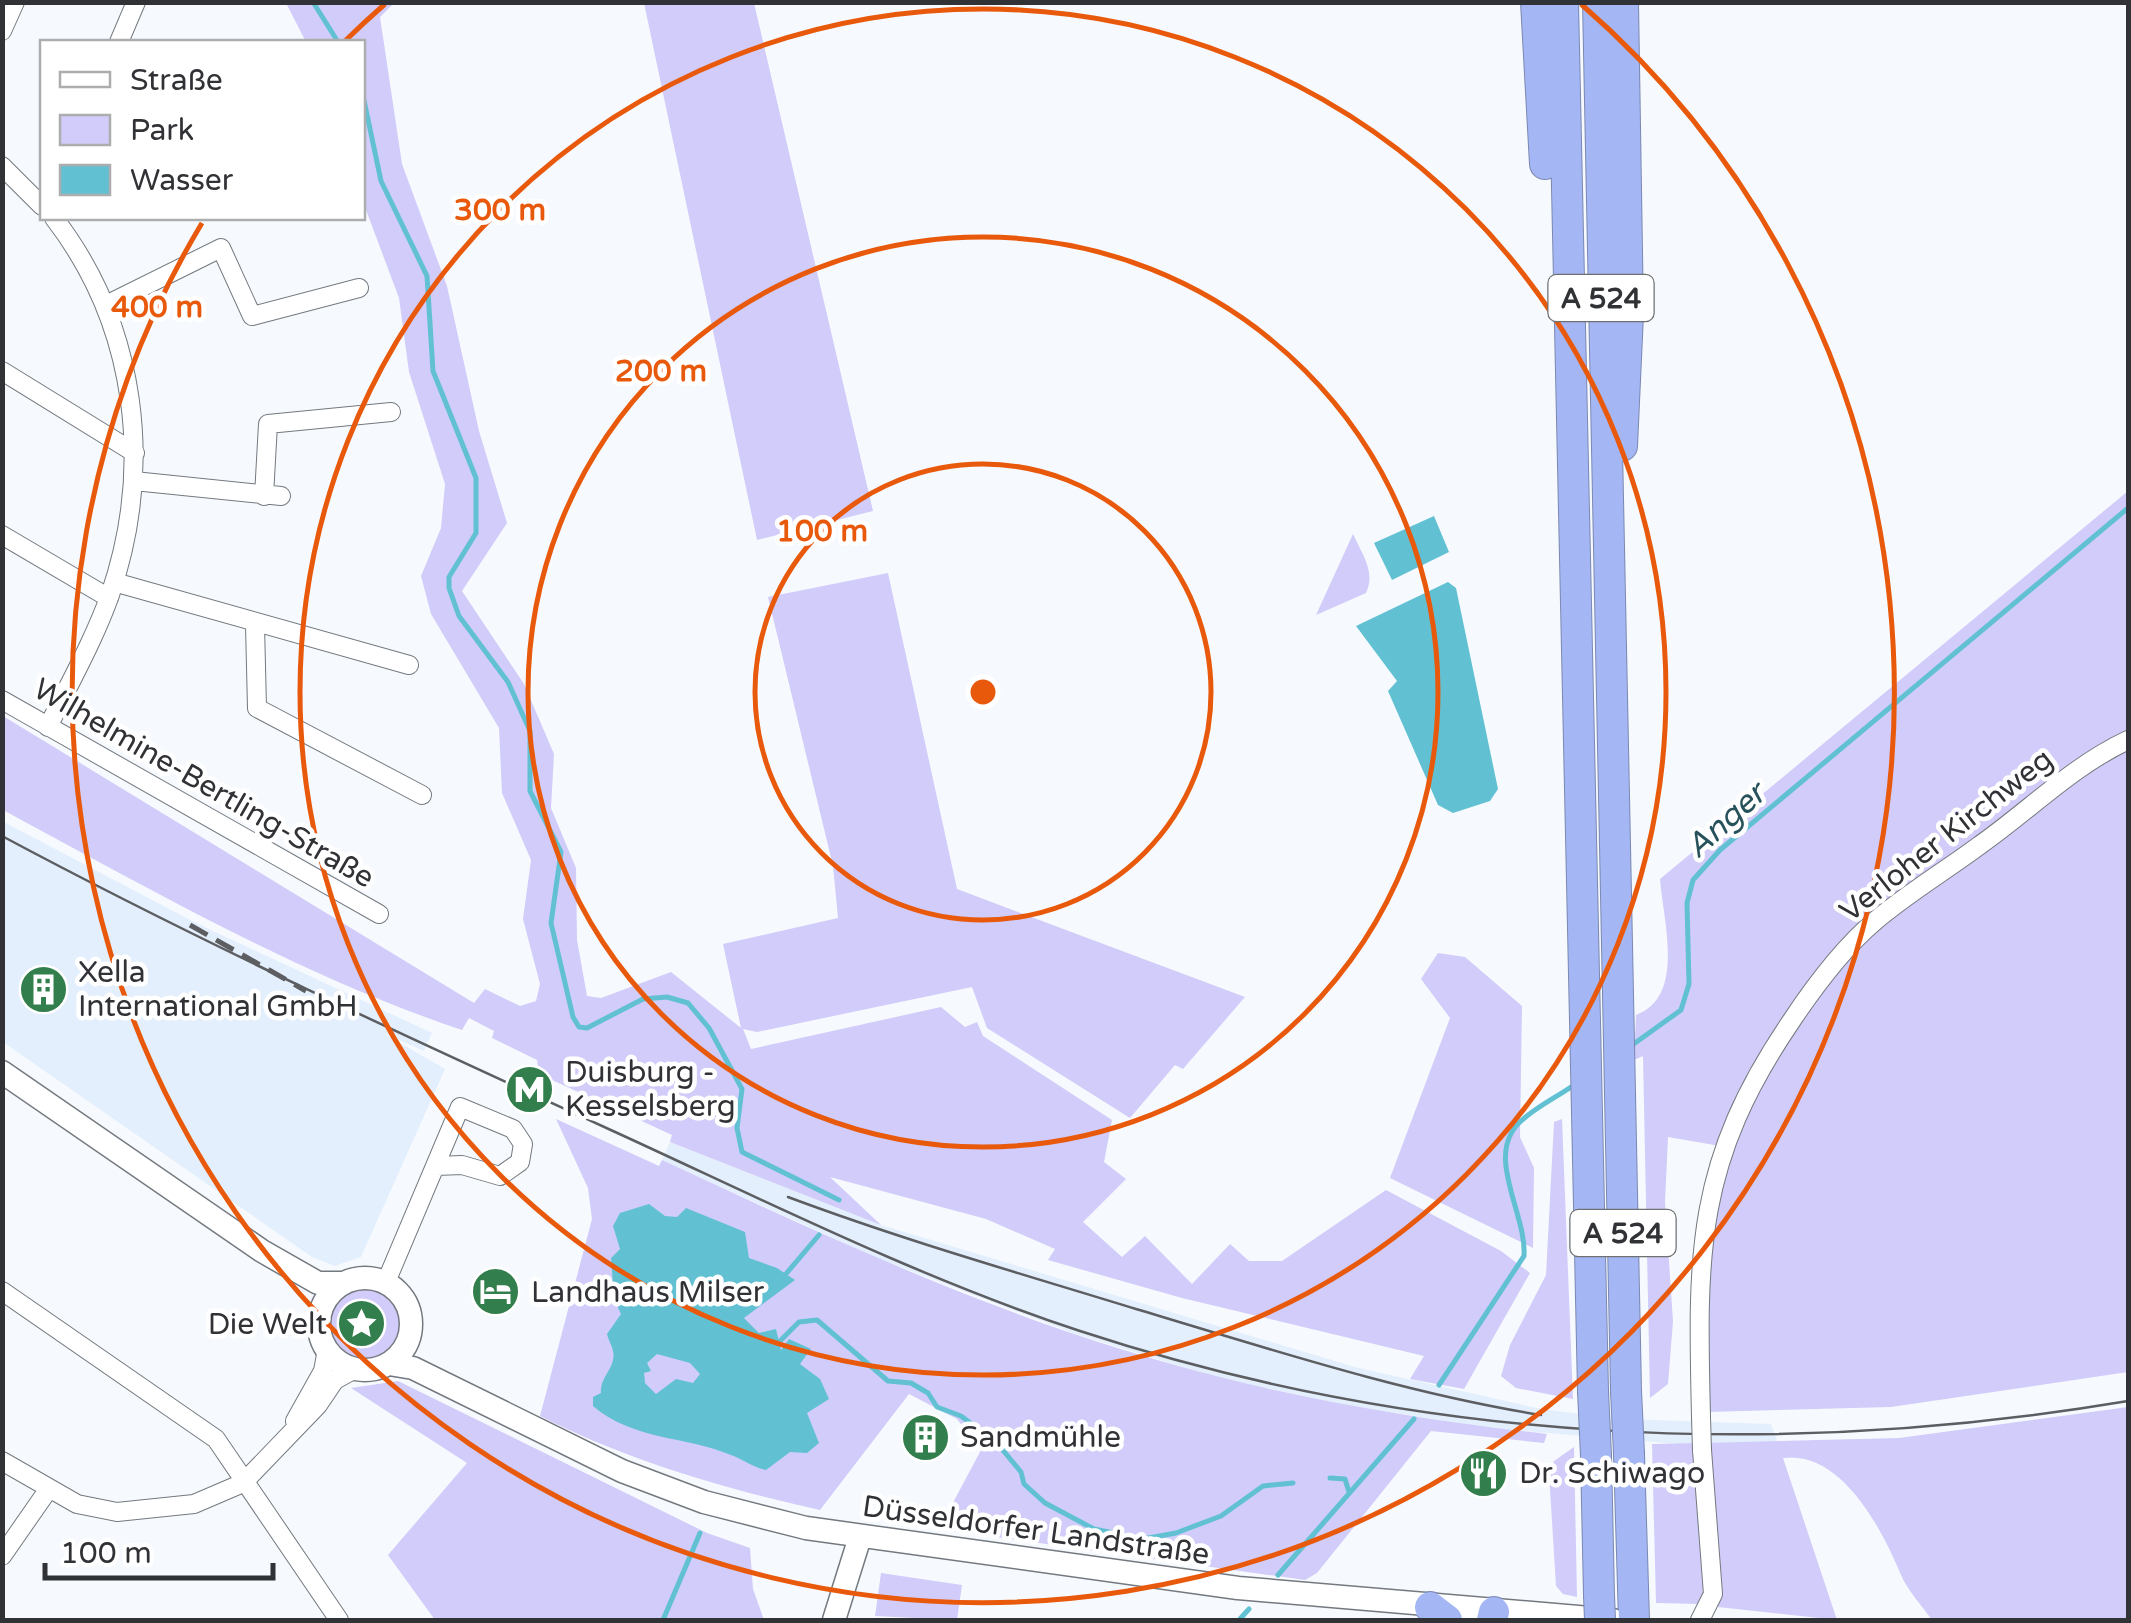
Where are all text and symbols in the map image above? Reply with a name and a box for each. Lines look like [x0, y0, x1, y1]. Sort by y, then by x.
legend [40, 40, 365, 220]
text: Straße [130, 62, 223, 99]
text: Park [130, 112, 194, 149]
text: Wasser [130, 162, 234, 199]
text: 300 m [454, 192, 546, 229]
road number: A 524 [1548, 275, 1654, 321]
text: 400 m [111, 289, 203, 326]
text: 200 m [615, 353, 707, 390]
text: 100 m [776, 513, 868, 550]
street label: Wilhelmine-Bertling-Straße [27, 671, 381, 896]
centre of rings [965, 674, 1001, 710]
street label: Verloher Kirchweg [1832, 741, 2060, 930]
water label: Anger [1678, 773, 1776, 866]
place label: Xella International GmbH [78, 954, 358, 1025]
building icon: Xella International GmbH [17, 963, 69, 1015]
place label: Duisburg - Kesselsberg [565, 1054, 736, 1125]
metro station icon: Duisburg - Kesselsberg [504, 1063, 556, 1115]
road number: A 524 [1570, 1210, 1676, 1256]
hotel icon: Landhaus Milser [470, 1266, 522, 1318]
place label: Landhaus Milser [531, 1274, 765, 1311]
place icon: Die Welt [336, 1298, 388, 1350]
place label: Die Welt [208, 1306, 327, 1343]
building icon: Sandmühle [899, 1411, 951, 1463]
place label: Sandmühle [960, 1419, 1121, 1456]
restaurant icon: Dr. Schiwago [1458, 1447, 1510, 1499]
place label: Dr. Schiwago [1519, 1455, 1705, 1492]
street label: Düsseldorfer Landstraße [860, 1488, 1212, 1573]
scale bar [45, 1518, 272, 1580]
text: 100 m [60, 1535, 152, 1572]

